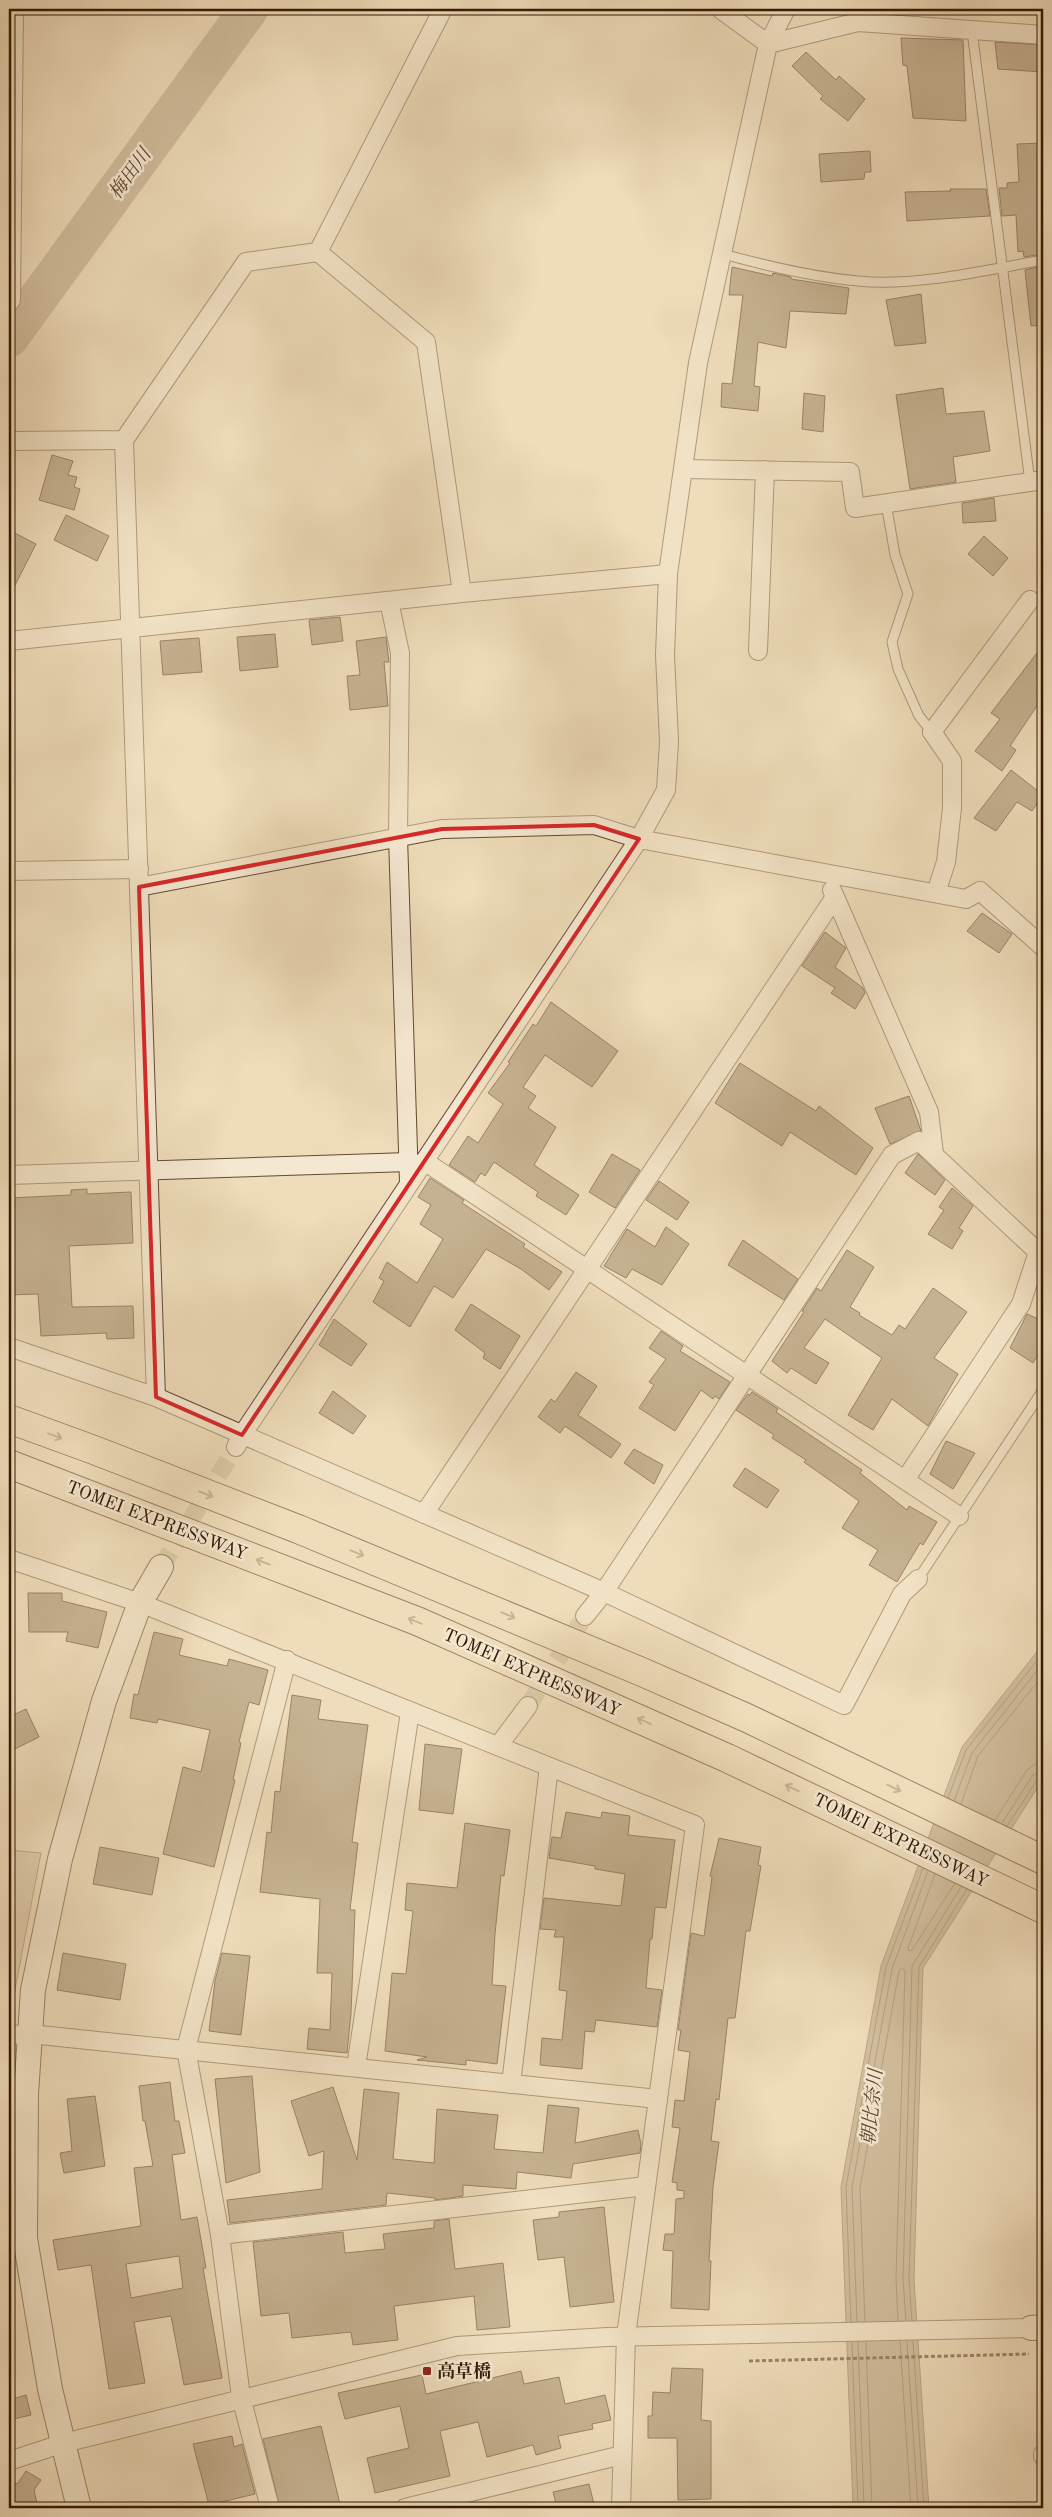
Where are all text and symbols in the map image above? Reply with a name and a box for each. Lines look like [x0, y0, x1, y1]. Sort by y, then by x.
water label: 梅田川 [105, 143, 157, 203]
one-way arrow [46, 1431, 62, 1441]
street label: TOMEI EXPRESSWAY [64, 1478, 250, 1564]
one-way arrow [199, 1490, 214, 1499]
one-way arrow [350, 1550, 365, 1559]
one-way arrow [256, 1556, 271, 1566]
one-way arrow [500, 1611, 515, 1621]
one-way arrow [408, 1616, 423, 1625]
street label: TOMEI EXPRESSWAY [440, 1626, 623, 1720]
one-way arrow [637, 1716, 652, 1726]
one-way arrow [785, 1783, 800, 1792]
one-way arrow [886, 1783, 901, 1793]
street label: TOMEI EXPRESSWAY [810, 1791, 991, 1891]
water label: 朝比奈川 [858, 2066, 887, 2146]
place label: 高草橋 [437, 2361, 491, 2381]
marker: 高草橋 [421, 2365, 433, 2377]

